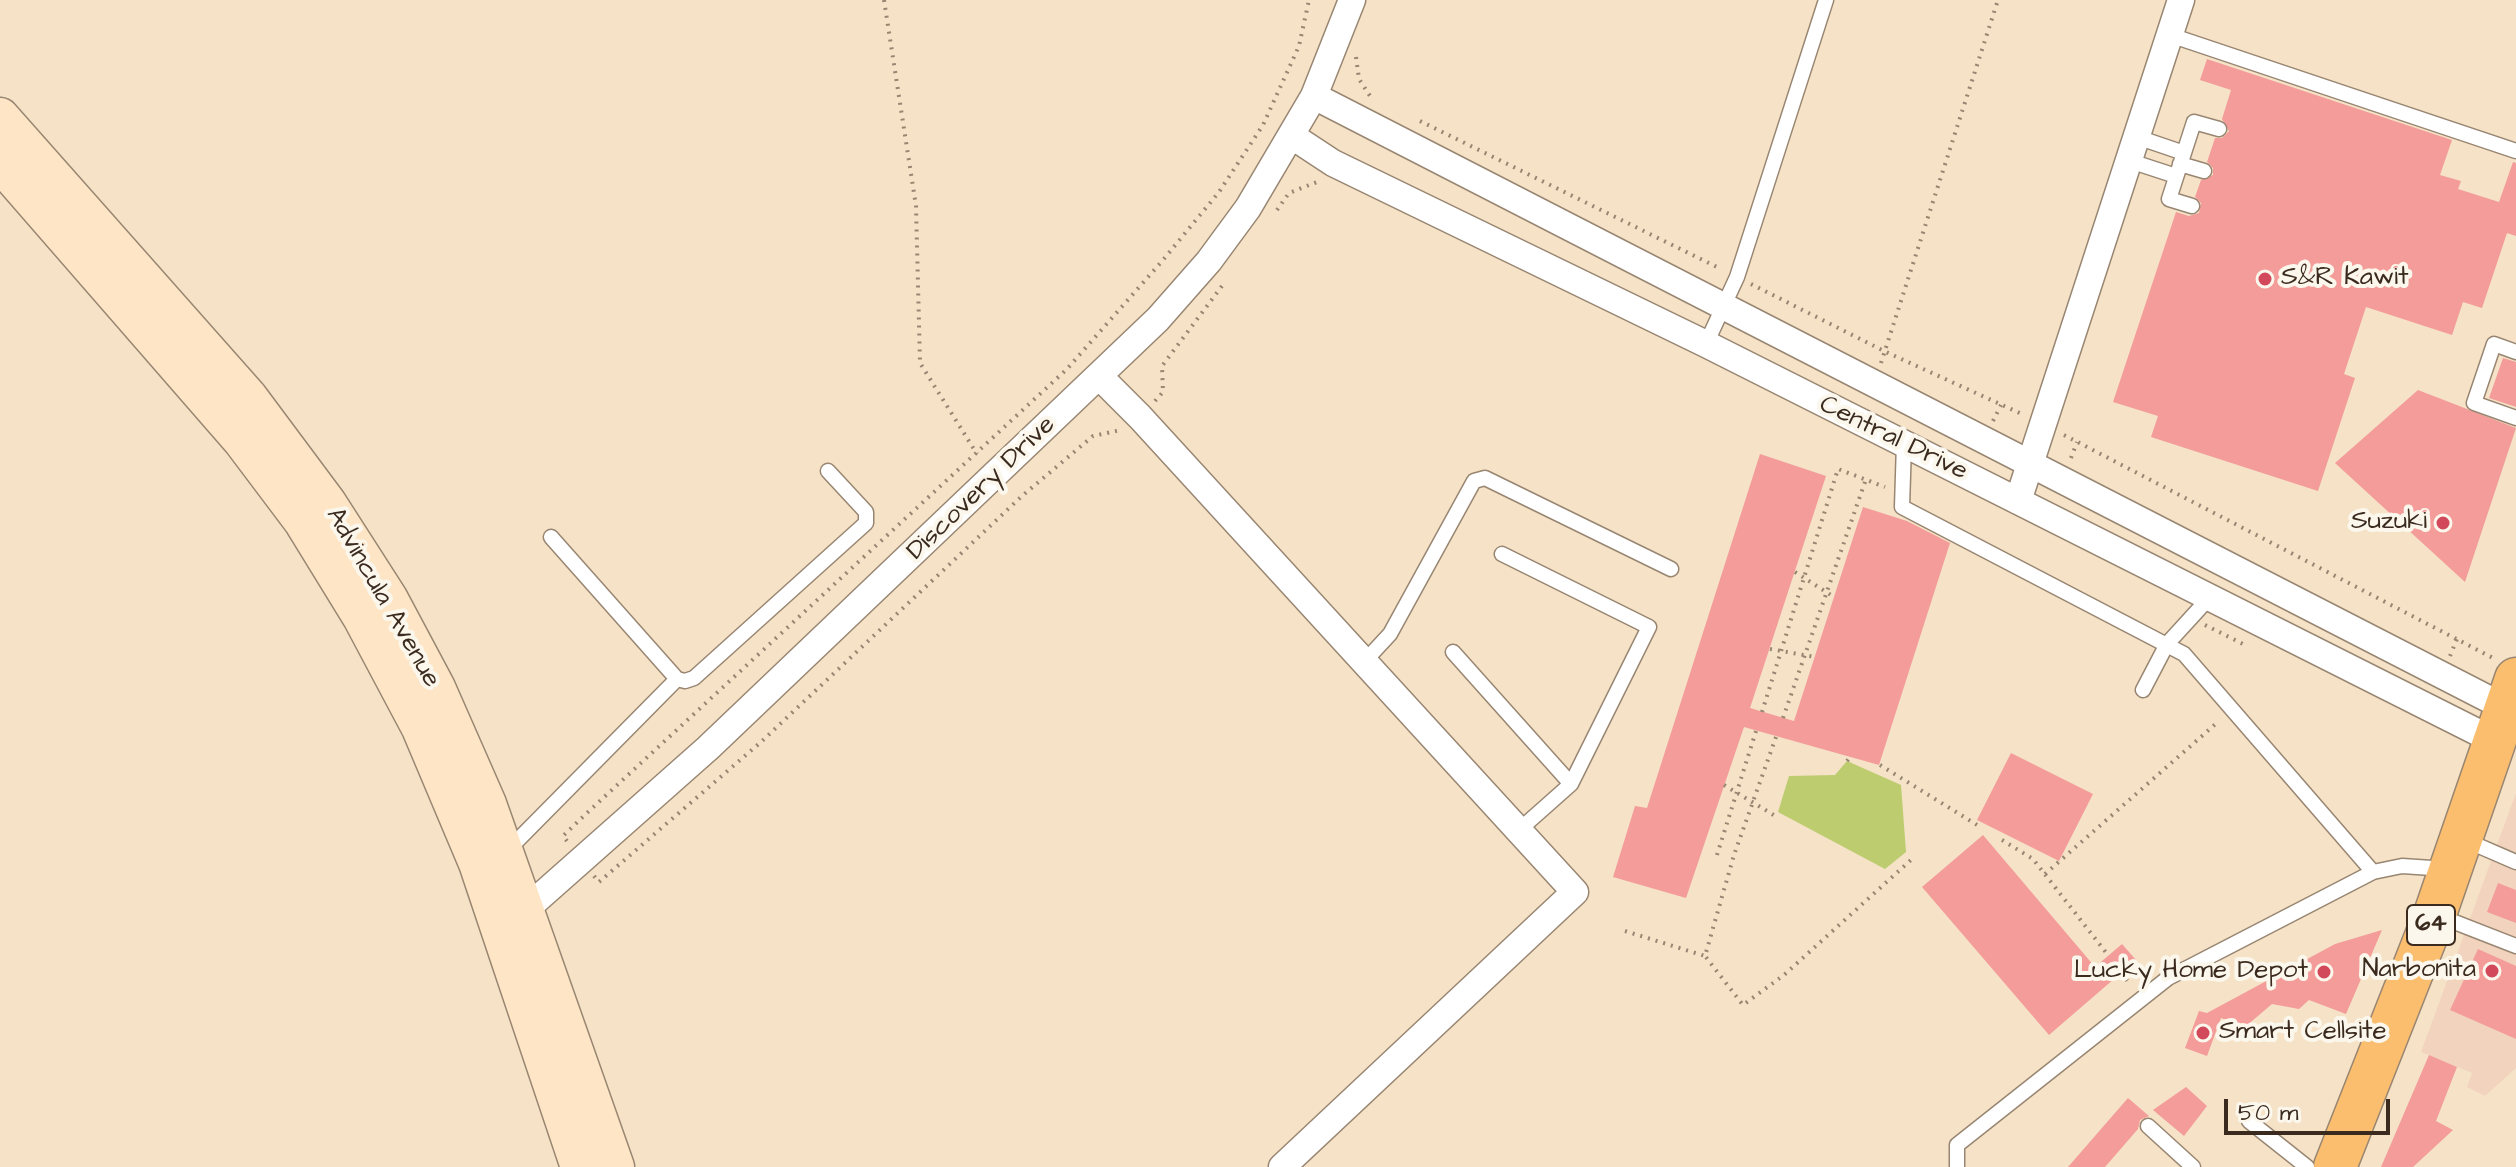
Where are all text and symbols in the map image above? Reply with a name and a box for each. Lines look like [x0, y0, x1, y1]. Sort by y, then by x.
place label: S&R Kawit [2281, 263, 2409, 295]
marker: S&R Kawit [2256, 270, 2274, 288]
street label: Central Drive [1814, 390, 1972, 488]
street label: Discovery Drive [901, 410, 1063, 568]
street label: Advincula Avenue [318, 503, 446, 693]
place label: Suzuki [2351, 507, 2427, 539]
marker: Suzuki [2434, 514, 2452, 532]
road number: 64 [2407, 905, 2455, 945]
place label: Narbonita [2362, 955, 2476, 987]
place label: Lucky Home Depot [2074, 956, 2308, 988]
marker: Narbonita [2483, 962, 2501, 980]
marker: Lucky Home Depot [2315, 963, 2333, 981]
place label: Smart Cellsite [2219, 1017, 2387, 1049]
marker: Smart Cellsite [2194, 1024, 2212, 1042]
scale bar [2228, 1083, 2394, 1133]
text: 50 m [2238, 1096, 2298, 1130]

